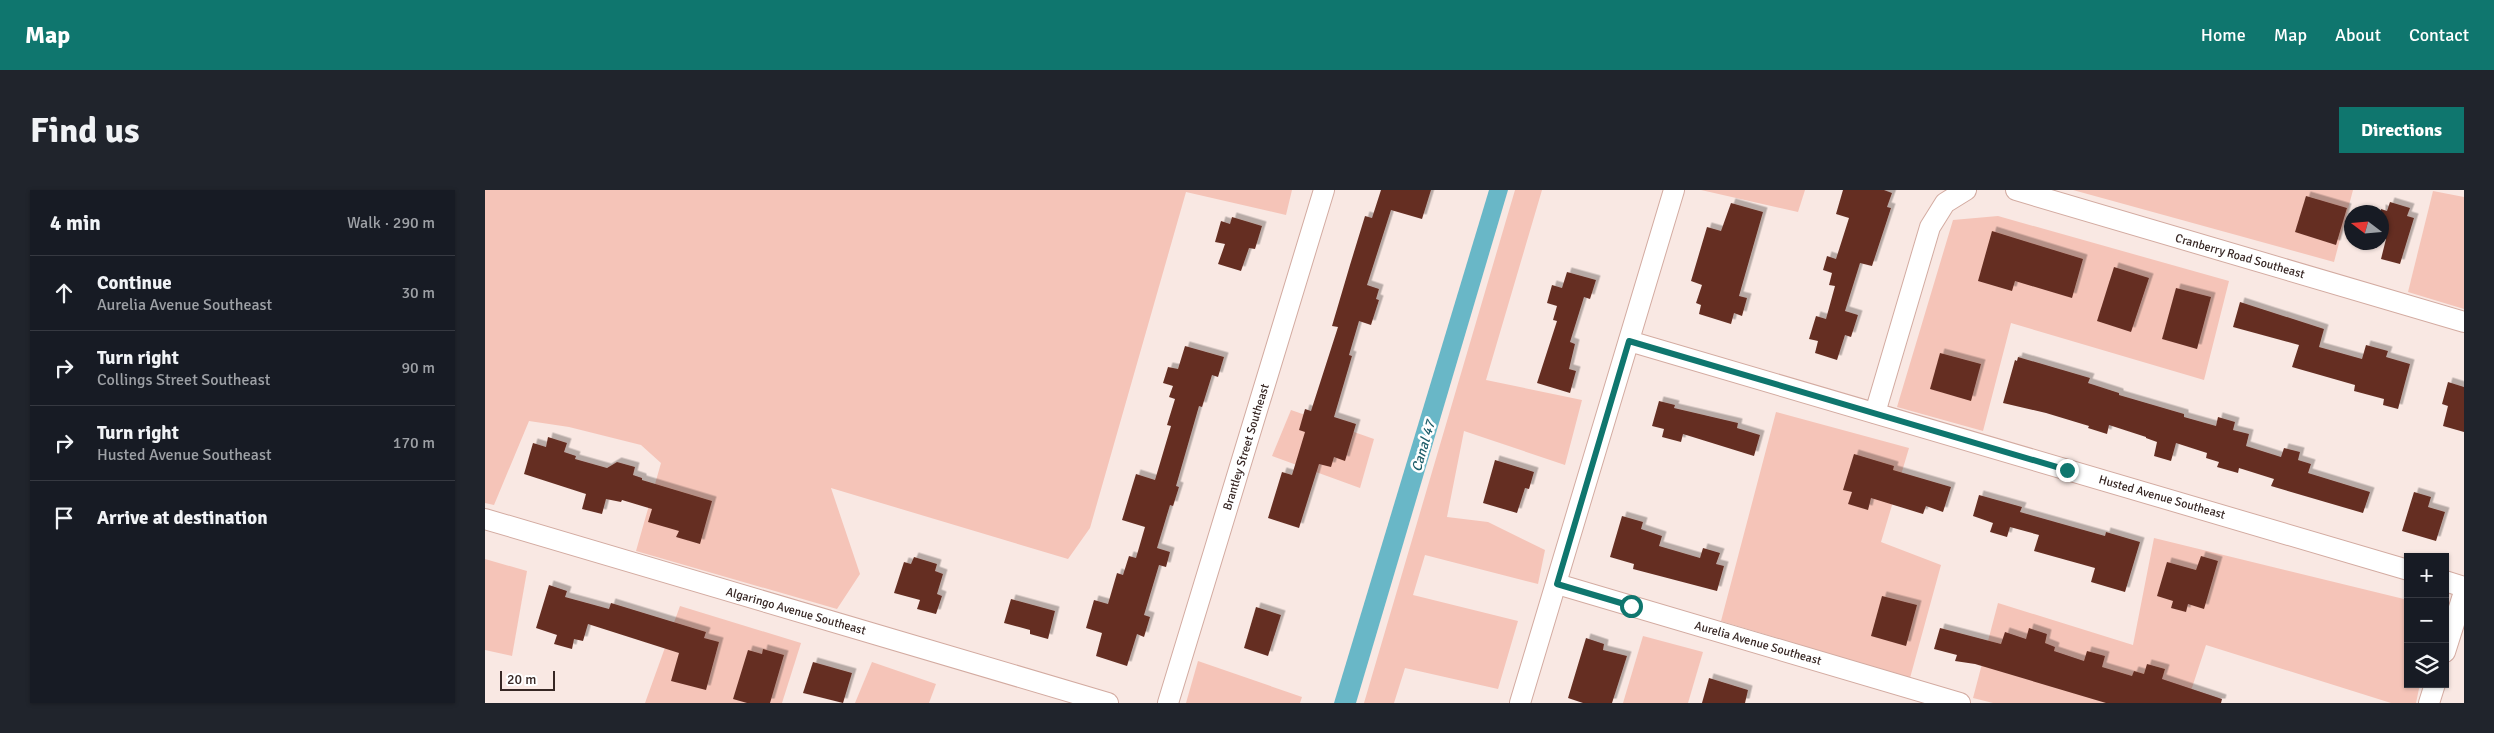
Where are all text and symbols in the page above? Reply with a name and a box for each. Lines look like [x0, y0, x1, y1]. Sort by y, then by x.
text: Map [25, 20, 70, 50]
text: Home [2201, 24, 2246, 46]
text: Map [2274, 24, 2307, 46]
text: About [2335, 24, 2381, 46]
text: Contact [2409, 24, 2469, 46]
button: Directions [2339, 107, 2464, 153]
text: Find us [30, 109, 140, 152]
north arrow [2344, 205, 2389, 250]
text: 4 min [50, 210, 101, 236]
text: Walk · 290 m [347, 213, 435, 233]
street label: Cranberry Road Southeast [2173, 231, 2306, 282]
text: Continue [97, 271, 172, 295]
icon: ahead [50, 279, 78, 307]
text: 30 m [401, 283, 435, 303]
text: Aurelia Avenue Southeast [97, 295, 272, 315]
text: Turn right [97, 346, 179, 370]
icon: right [50, 354, 78, 382]
text: 90 m [401, 358, 435, 378]
text: Collings Street Southeast [97, 370, 270, 390]
street label: Brantley Street Southeast [1220, 382, 1273, 512]
water label: Canal 47 [1408, 417, 1439, 474]
text: Turn right [97, 421, 179, 445]
icon: right [50, 429, 78, 457]
text: 170 m [393, 433, 435, 453]
text: Husted Avenue Southeast [97, 445, 272, 465]
route end [2056, 459, 2079, 482]
street label: Husted Avenue Southeast [2097, 472, 2227, 523]
icon: arrive [50, 504, 78, 532]
text: Arrive at destination [97, 506, 268, 530]
map controls [2404, 553, 2449, 688]
button: + [2404, 553, 2449, 598]
street label: Algaringo Avenue Southeast [724, 584, 867, 639]
route start [1620, 595, 1643, 618]
button: − [2404, 598, 2449, 643]
street label: Aurelia Avenue Southeast [1693, 618, 1823, 669]
button: layers [2404, 643, 2449, 688]
scale bar [500, 668, 555, 691]
text: 20 m [507, 671, 536, 688]

